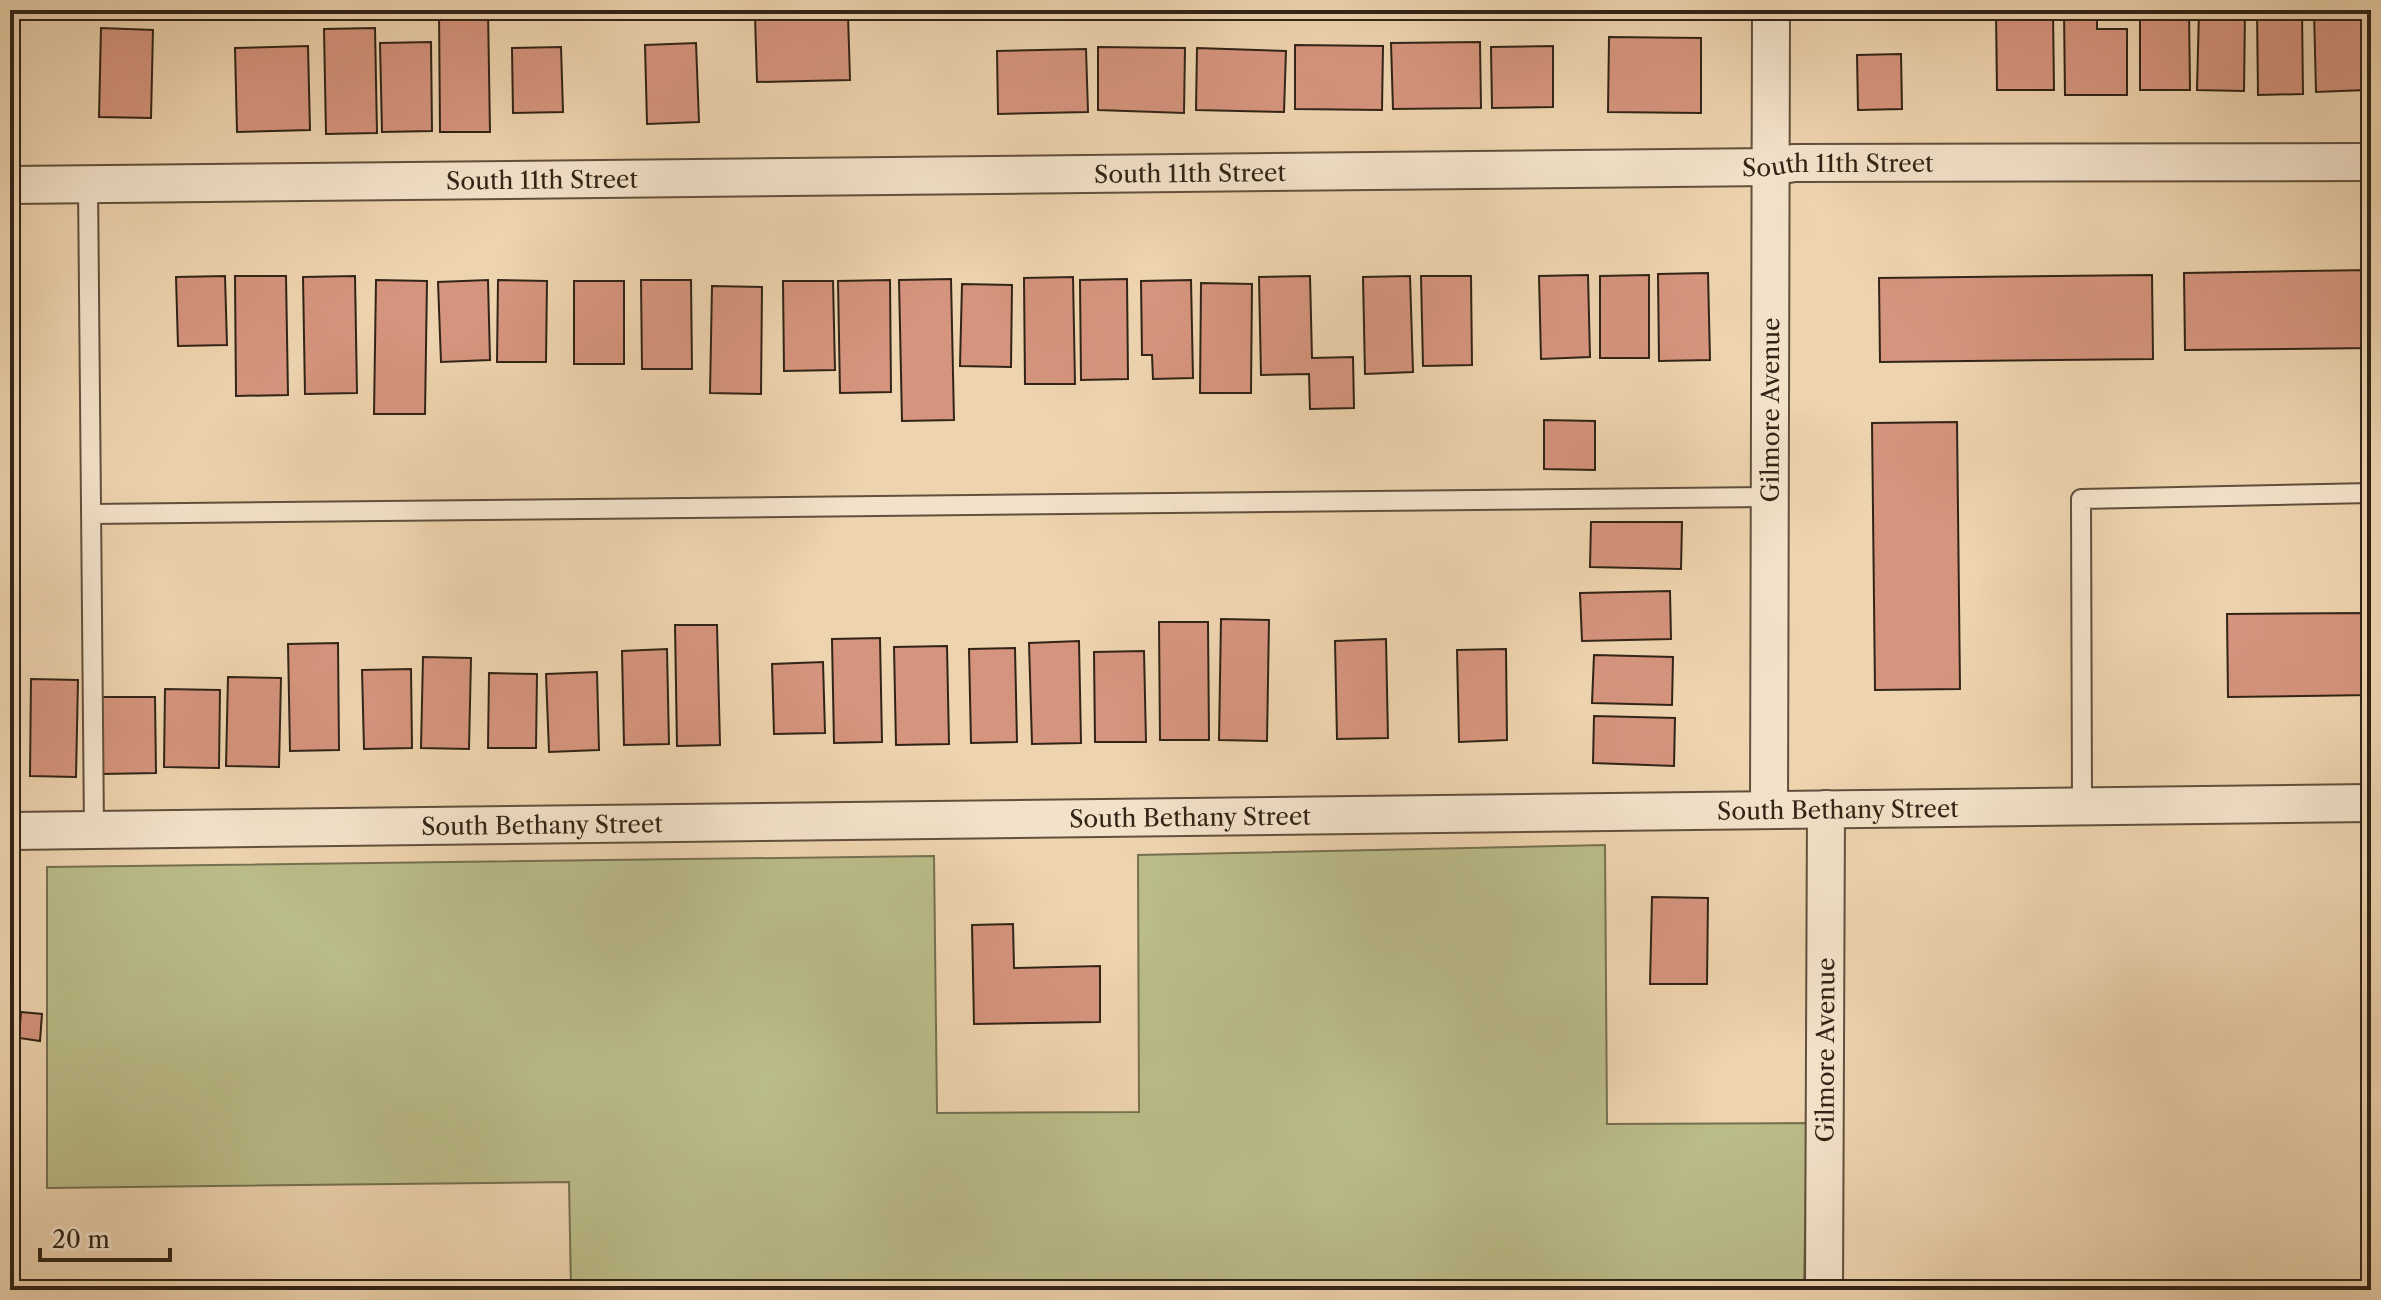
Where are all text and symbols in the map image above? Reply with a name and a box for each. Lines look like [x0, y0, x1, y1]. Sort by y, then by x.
street label: South 11th Street [1742, 148, 1934, 182]
street label: South 11th Street [1094, 157, 1287, 188]
street label: South 11th Street [446, 164, 639, 195]
street label: Gilmore Avenue [1755, 318, 1785, 502]
street label: South Bethany Street [1717, 793, 1959, 825]
street label: South Bethany Street [1069, 801, 1311, 833]
street label: South Bethany Street [421, 809, 664, 841]
street label: Gilmore Avenue [1810, 957, 1840, 1143]
scale bar [40, 1212, 170, 1262]
text: 20 m [52, 1225, 110, 1254]

